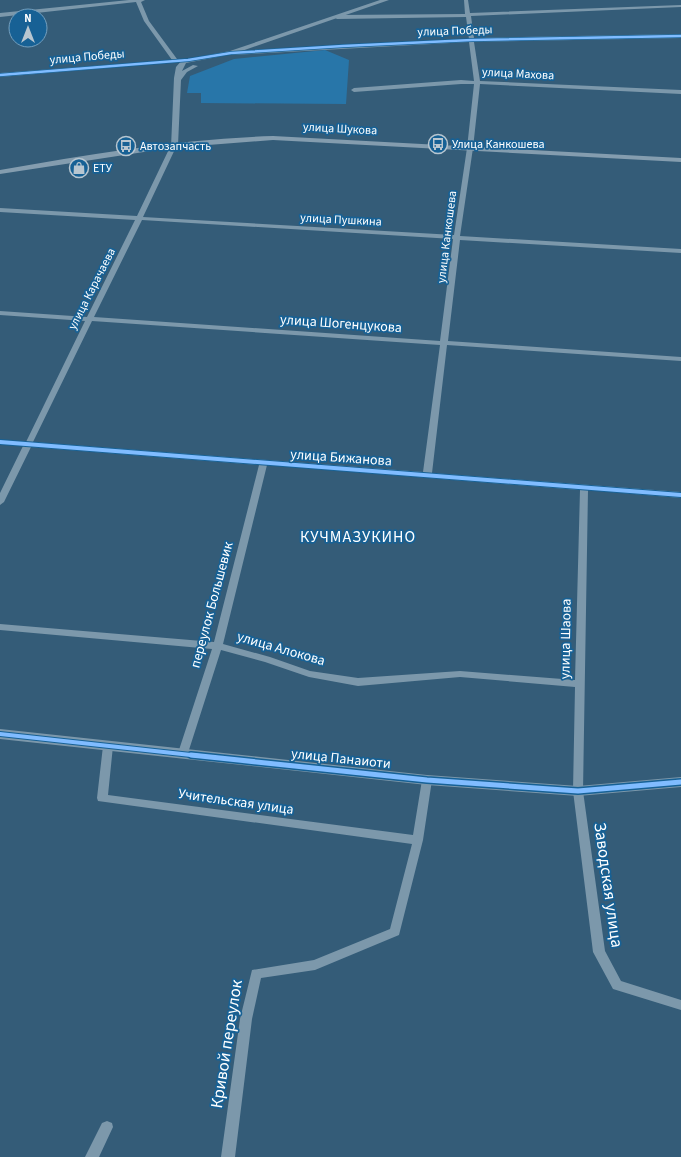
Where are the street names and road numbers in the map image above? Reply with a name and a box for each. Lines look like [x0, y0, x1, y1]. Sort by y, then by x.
street label: улица Победы [417, 21, 493, 41]
street label: улица Победы [49, 45, 125, 69]
street label: улица Махова [481, 64, 555, 84]
street label: улица Шукова [302, 119, 378, 139]
street label: улица Канкошева [433, 190, 461, 284]
street label: улица Пушкина [300, 209, 382, 231]
street label: улица Карачаева [64, 245, 120, 333]
street label: улица Шогенцукова [279, 310, 403, 338]
street label: улица Бижанова [290, 444, 392, 472]
street label: переулок Большевик [186, 540, 239, 670]
street label: улица Шаова [555, 599, 577, 679]
street label: улица Алокова [235, 627, 327, 671]
street label: улица Панаиоти [290, 744, 392, 774]
street label: Учительская улица [177, 784, 295, 820]
street label: Заводская улица [587, 821, 629, 949]
street label: Кривой переулок [205, 977, 249, 1110]

